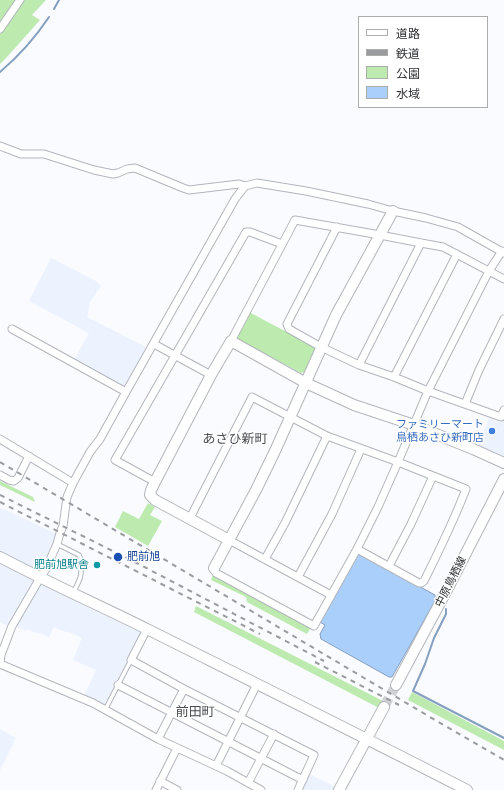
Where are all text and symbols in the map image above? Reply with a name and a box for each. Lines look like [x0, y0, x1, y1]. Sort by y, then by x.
legend [358, 16, 488, 108]
text: 道路 [396, 26, 420, 41]
text: 鉄道 [396, 46, 420, 61]
text: 公園 [396, 66, 420, 81]
text: 水域 [396, 86, 420, 101]
place label: ファミリーマート 鳥栖あさひ新町店 [396, 418, 484, 444]
marker: ファミリーマート 鳥栖あさひ新町店 [487, 426, 497, 436]
district label: あさひ新町 [203, 431, 267, 447]
place label: 肥前旭 [127, 550, 160, 564]
marker: 肥前旭 [112, 551, 124, 563]
street label: 中原鳥栖線 [433, 555, 469, 609]
place label: 肥前旭駅舎 [34, 558, 89, 572]
marker: 肥前旭駅舎 [92, 560, 102, 570]
district label: 前田町 [176, 704, 214, 720]

